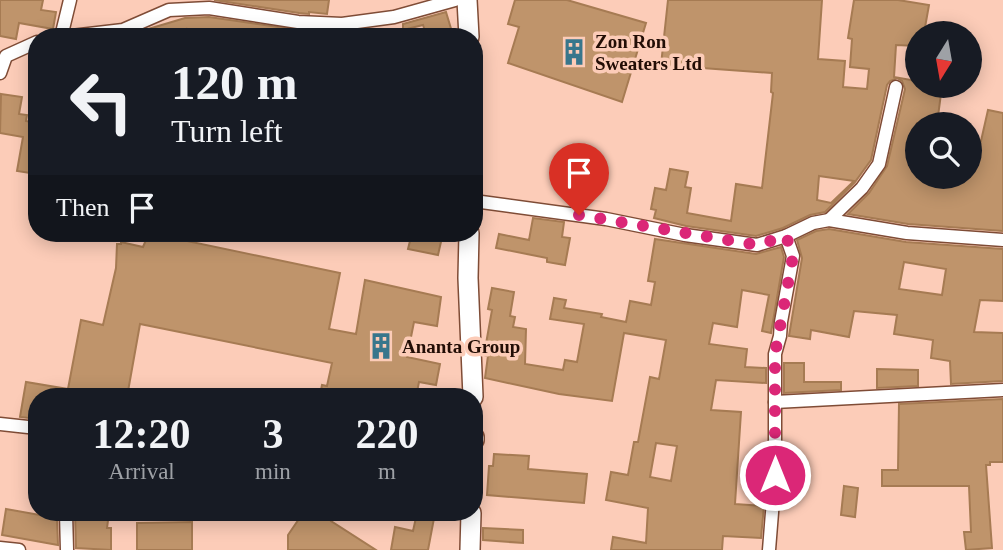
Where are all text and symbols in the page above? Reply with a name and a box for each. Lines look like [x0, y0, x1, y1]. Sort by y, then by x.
north arrow [905, 21, 982, 98]
map controls [905, 21, 982, 189]
place label: Zon Ron Sweaters Ltd [595, 31, 703, 74]
building icon: Zon Ron Sweaters Ltd [559, 37, 589, 67]
text: 120 m [171, 55, 298, 110]
icon: left [56, 56, 147, 147]
button: search [905, 112, 982, 189]
text: Turn left [171, 113, 283, 149]
pin [549, 143, 609, 215]
icon: arrive [560, 154, 598, 192]
icon: arrive [123, 189, 161, 227]
text: Then [56, 193, 109, 222]
building icon: Ananta Group [366, 331, 396, 361]
place label: Ananta Group [402, 336, 520, 357]
text: 12:20 [93, 411, 191, 457]
text: 3 [262, 411, 283, 457]
text: 220 [355, 411, 418, 457]
position arrow [738, 438, 812, 512]
text: Arrival [108, 459, 175, 484]
text: min [255, 459, 291, 484]
text: m [378, 459, 396, 484]

